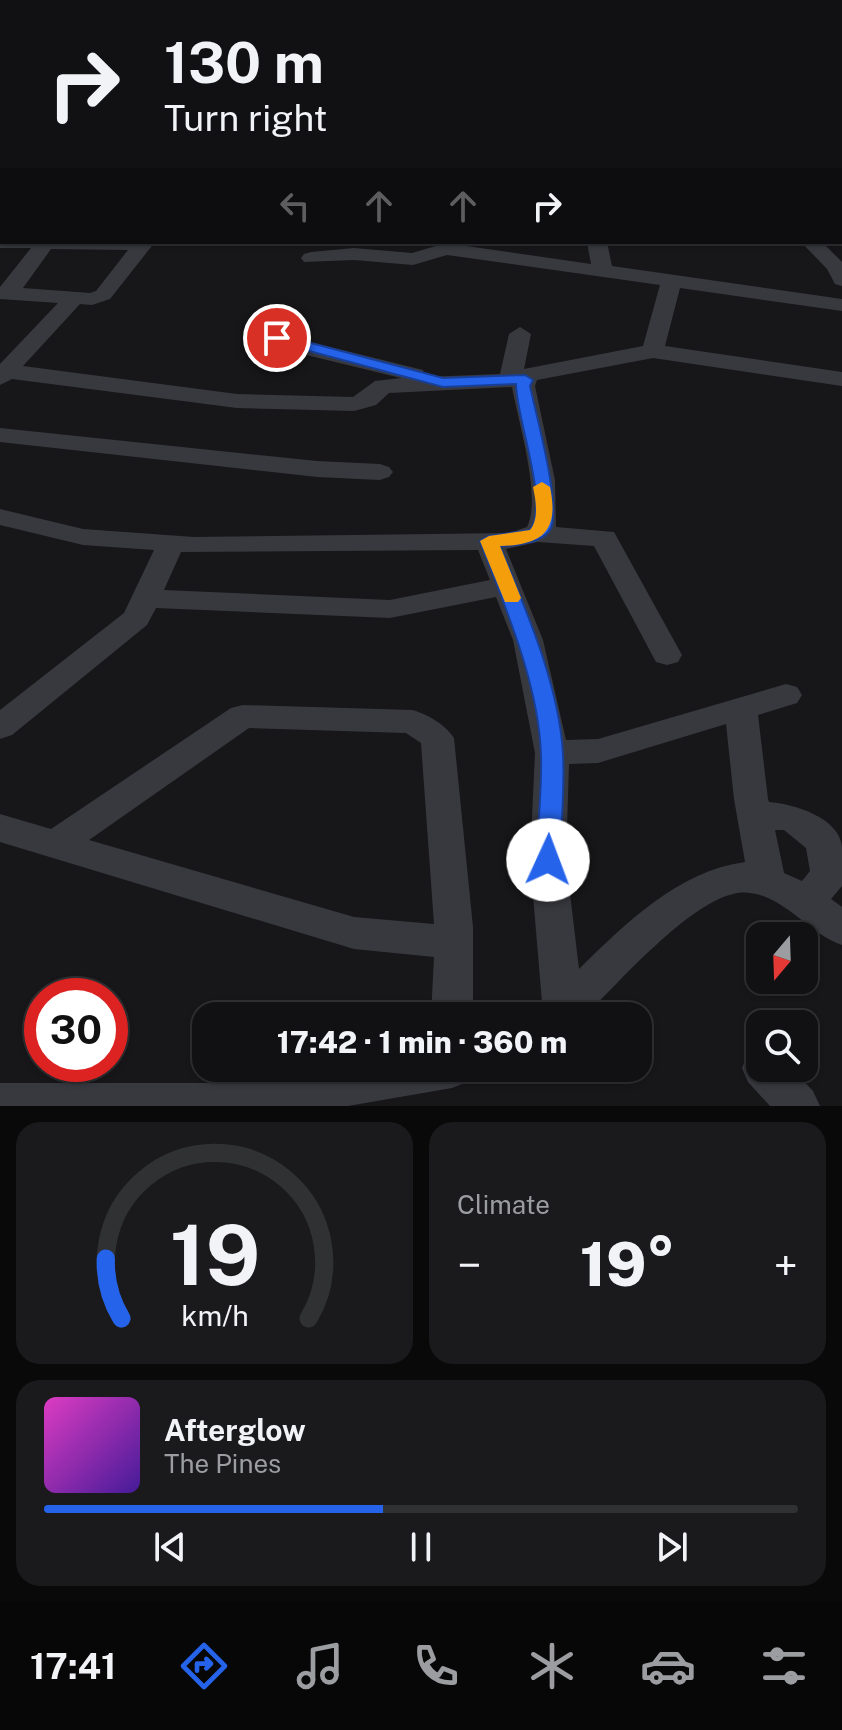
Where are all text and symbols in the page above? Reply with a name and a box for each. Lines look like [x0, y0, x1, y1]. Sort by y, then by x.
text: 130 m [164, 30, 324, 96]
icon: right [32, 32, 136, 136]
text: Turn right [164, 97, 327, 139]
icon: left [273, 184, 317, 228]
icon: ahead [357, 184, 401, 228]
icon: ahead [441, 184, 485, 228]
icon: right [525, 184, 569, 228]
pin [243, 304, 311, 372]
icon: arrive [255, 316, 299, 360]
position arrow [506, 818, 590, 902]
north arrow [746, 922, 818, 994]
map controls [746, 922, 818, 1082]
speed limit sign: 30 [24, 978, 128, 1082]
button: search [746, 1010, 818, 1082]
text: 17:42 · 1 min · 360 m [277, 1024, 567, 1060]
text: Climate [457, 1189, 550, 1220]
text: 19 [169, 1206, 260, 1304]
text: 19° [580, 1229, 675, 1300]
text: − [457, 1239, 481, 1291]
text: + [774, 1239, 798, 1291]
text: km/h [181, 1299, 248, 1332]
text: Afterglow [164, 1412, 306, 1448]
text: The Pines [164, 1448, 281, 1479]
icon: previous [148, 1525, 192, 1569]
icon: pause [399, 1525, 443, 1569]
icon: next [650, 1525, 694, 1569]
icon: directions [176, 1638, 232, 1694]
icon: music [292, 1638, 348, 1694]
icon: phone [408, 1638, 464, 1694]
icon: climate [524, 1638, 580, 1694]
icon: car [640, 1638, 696, 1694]
icon: filters [756, 1638, 812, 1694]
text: 17:41 [30, 1645, 117, 1687]

